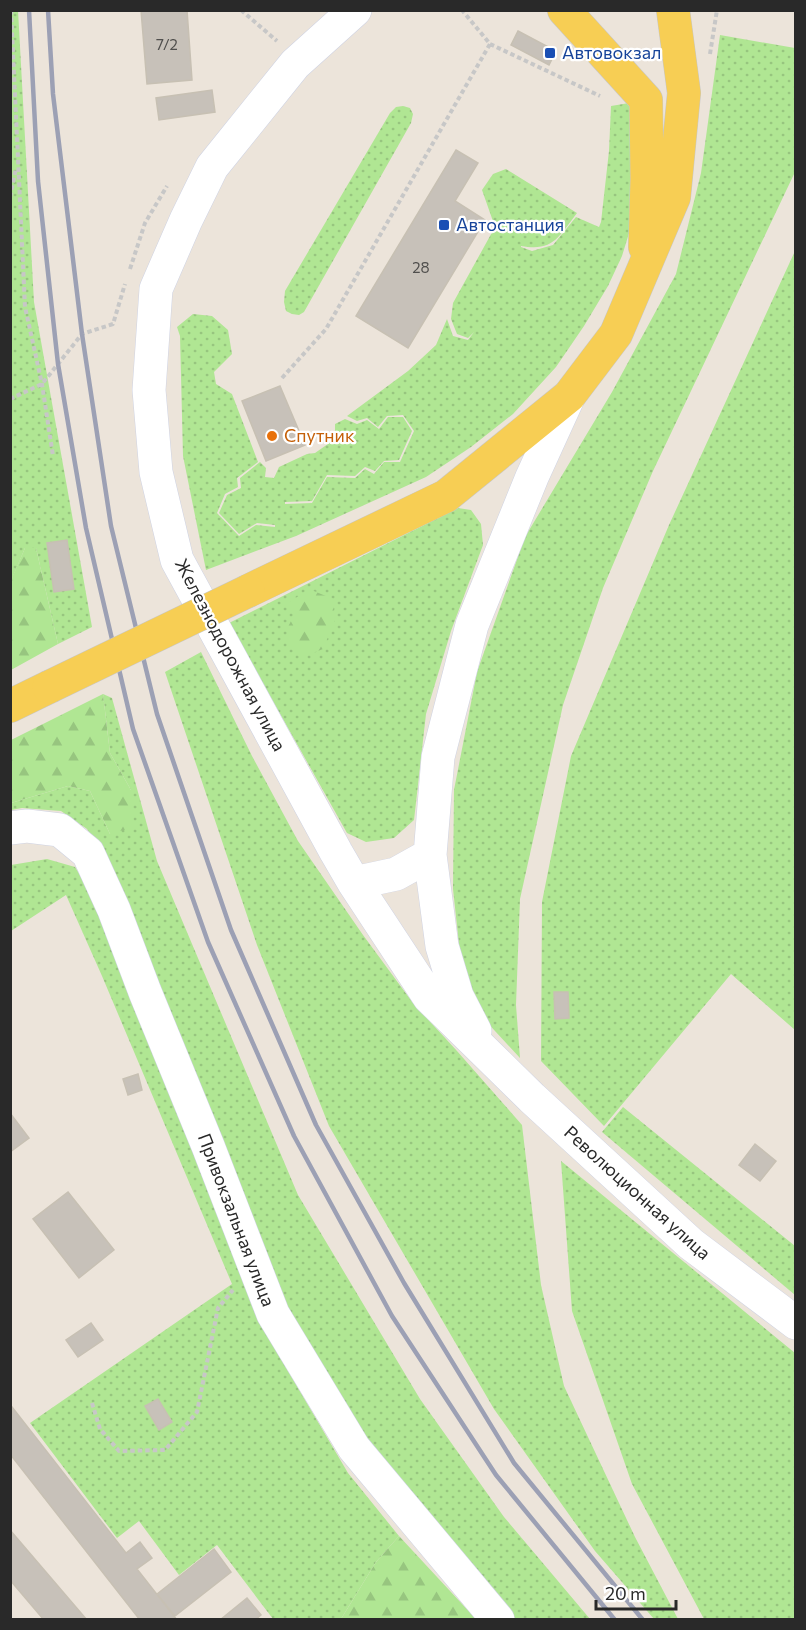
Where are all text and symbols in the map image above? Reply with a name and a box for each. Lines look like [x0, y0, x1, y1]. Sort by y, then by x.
house number: 7/2 [156, 35, 178, 53]
place label: Автовокзал [562, 41, 661, 63]
marker: Автовокзал [543, 46, 557, 60]
place label: Автостанция [456, 213, 564, 235]
marker: Автостанция [437, 218, 451, 232]
house number: 28 [412, 258, 430, 276]
place label: Спутник [284, 424, 355, 446]
marker: Спутник [265, 429, 279, 443]
street label: Железнодорожная улица [171, 554, 291, 755]
street label: Революционная улица [560, 1121, 715, 1264]
street label: Привокзальная улица [194, 1130, 280, 1309]
scale bar [596, 1573, 676, 1611]
text: 20 m [605, 1582, 646, 1604]

